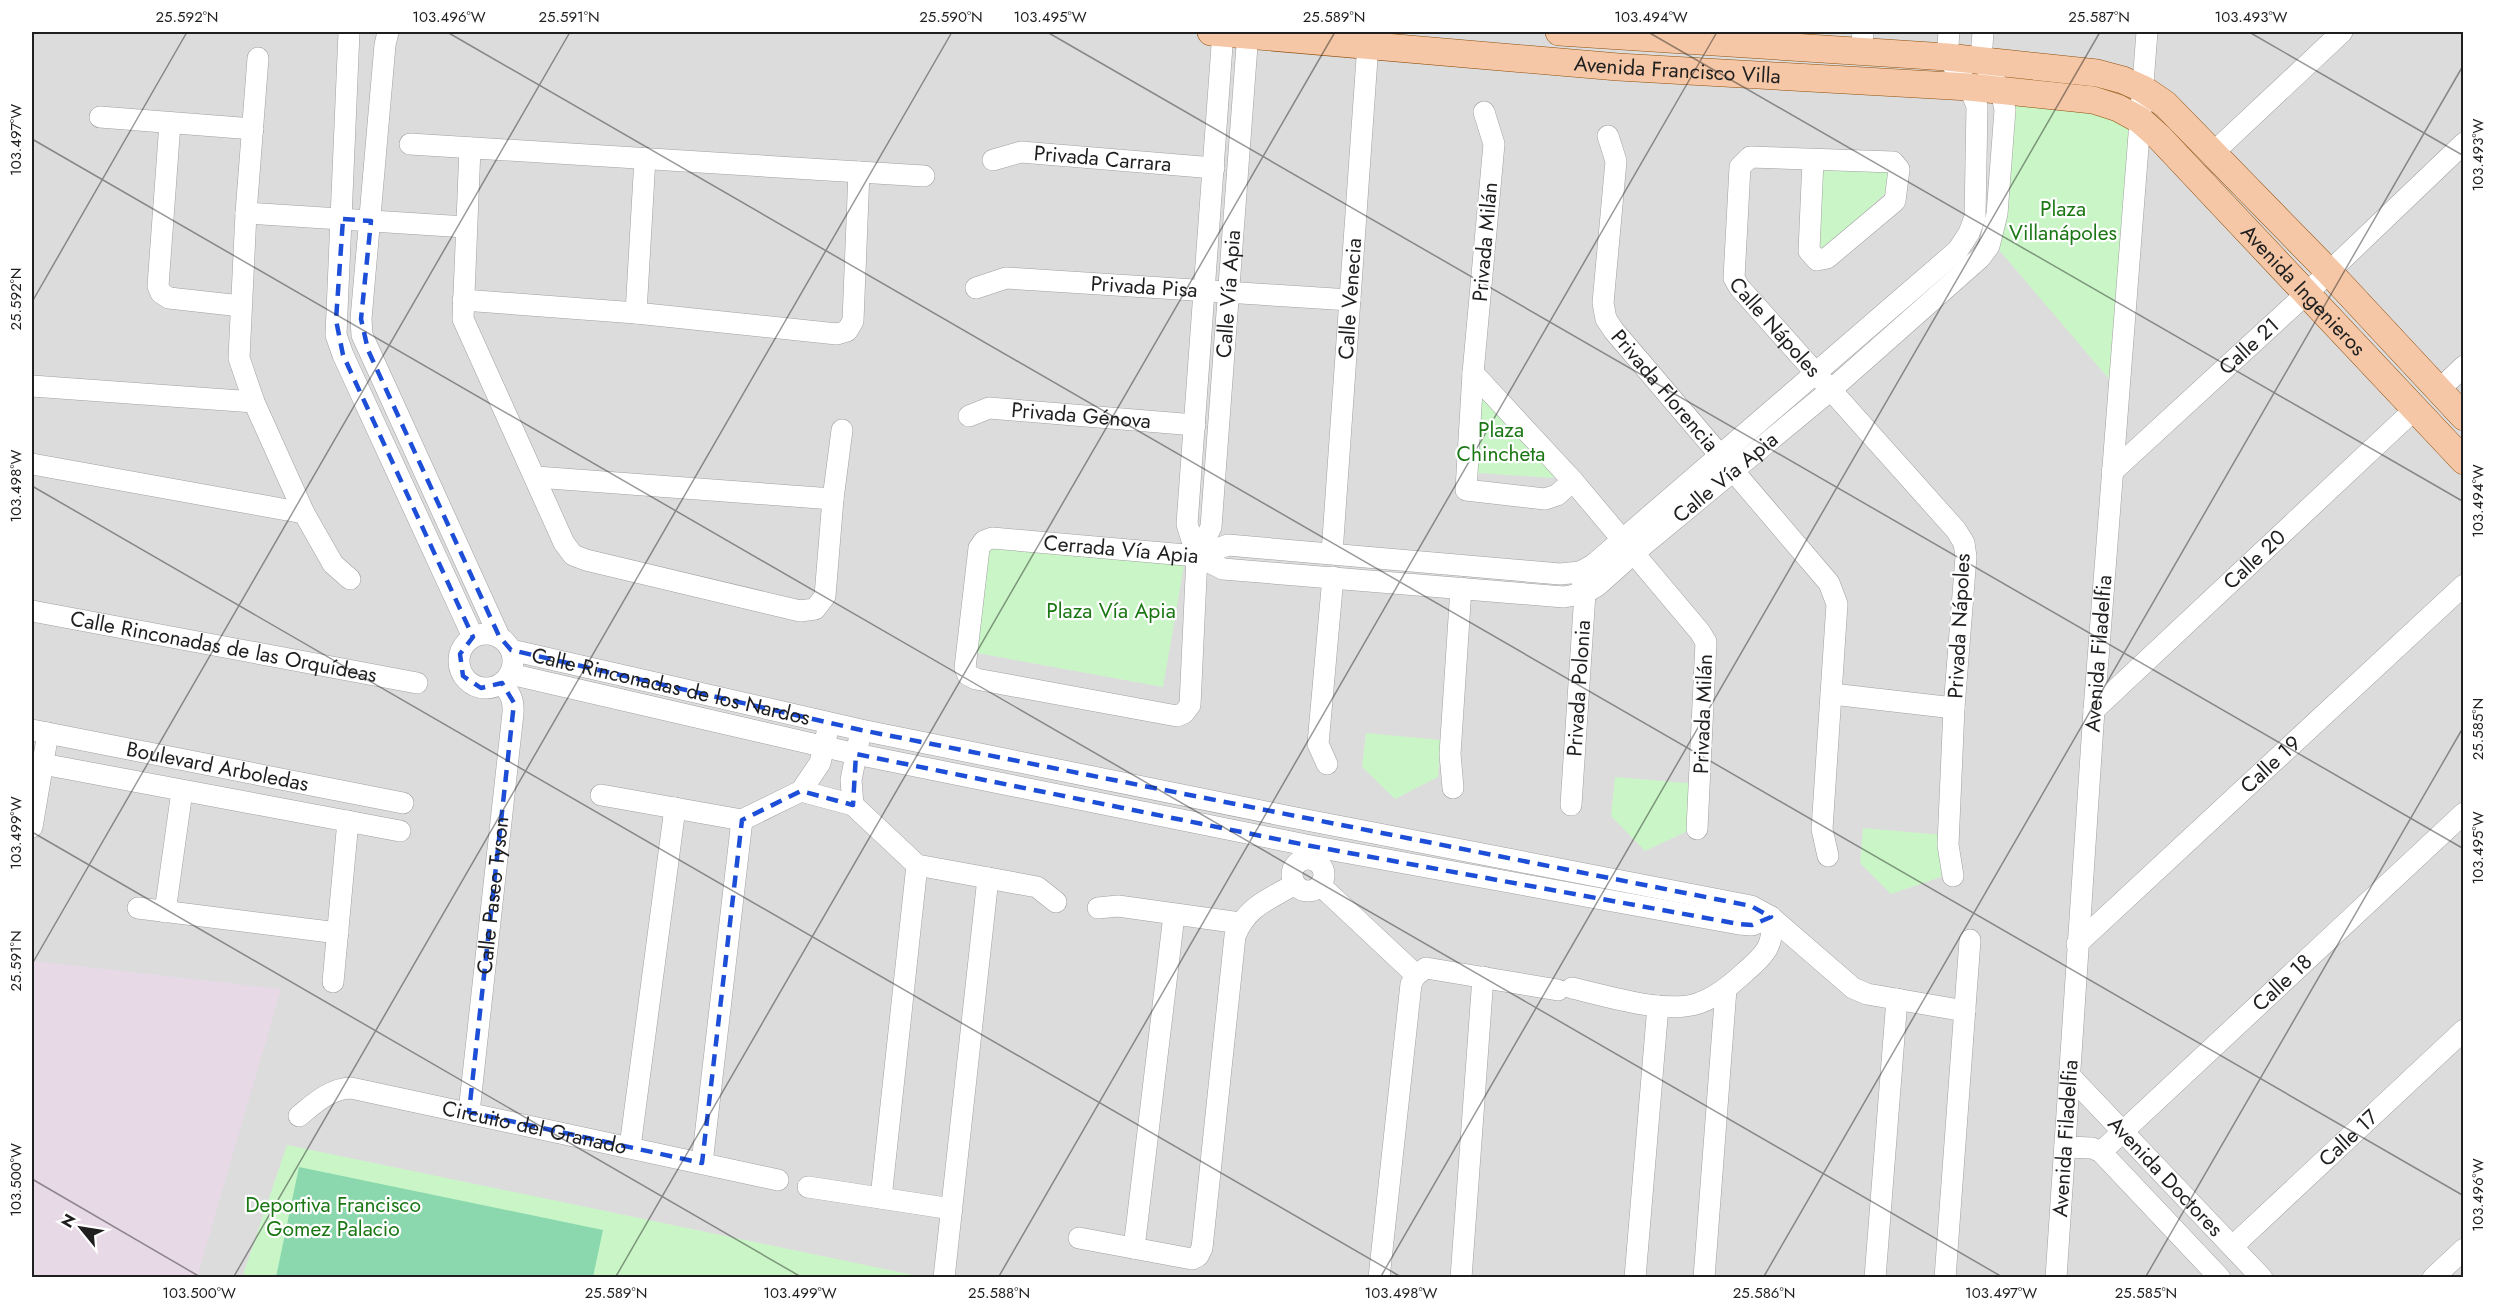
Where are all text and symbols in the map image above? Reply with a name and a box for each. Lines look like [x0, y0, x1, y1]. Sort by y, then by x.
text: 25.592°N [156, 6, 218, 28]
text: 103.496°W [412, 6, 486, 28]
text: 25.591°N [538, 6, 600, 28]
text: 25.590°N [919, 6, 983, 28]
text: 103.495°W [1013, 6, 1087, 28]
text: 25.589°N [1303, 6, 1365, 28]
text: 103.494°W [1614, 6, 1688, 28]
text: 25.587°N [2068, 6, 2130, 28]
text: 103.493°W [2215, 6, 2288, 28]
street label: Avenida Francisco Villa [1573, 48, 1782, 91]
text: 103.497°W [5, 104, 27, 176]
text: 103.493°W [2467, 118, 2489, 191]
street label: Privada Carrara [1033, 138, 1173, 179]
street label: Privada Milán [1465, 181, 1505, 303]
park label: Plaza Villanápoles [2009, 194, 2117, 248]
street label: Avenida Ingenieros [2234, 218, 2373, 363]
street label: Calle Vía Apia [1209, 229, 1248, 359]
street label: Calle Venecia [1331, 237, 1369, 360]
text: 25.592°N [5, 268, 27, 330]
street label: Privada Pisa [1090, 268, 1198, 305]
street label: Calle Nápoles [1722, 272, 1828, 384]
street label: Calle 21 [2212, 311, 2286, 382]
street label: Privada Florencia [1604, 323, 1726, 459]
street label: Privada Génova [1010, 395, 1152, 436]
park label: Plaza Chincheta [1457, 415, 1545, 469]
street label: Calle Vía Apia [1666, 425, 1784, 530]
text: 103.498°W [5, 449, 27, 522]
text: 103.494°W [2467, 464, 2489, 538]
street label: Calle 20 [2217, 523, 2292, 596]
street label: Cerrada Vía Apia [1042, 528, 1200, 571]
street label: Privada Nápoles [1940, 553, 1978, 699]
street label: Avenida Filadelfia [2078, 574, 2120, 733]
park label: Plaza Vía Apia [1046, 596, 1176, 626]
street label: Calle Rinconadas de las Orquídeas [68, 603, 379, 690]
street label: Privada Polonia [1559, 619, 1598, 758]
street label: Calle Rinconadas de los Nardos [529, 640, 813, 733]
street label: Privada Milán [1686, 654, 1720, 774]
text: 25.585°N [2467, 698, 2489, 760]
street label: Calle 19 [2234, 729, 2307, 800]
street label: Boulevard Arboledas [124, 734, 311, 799]
text: 103.499°W [5, 796, 27, 870]
text: 103.495°W [2467, 811, 2489, 885]
street label: Calle Paseo Tyson [469, 815, 517, 976]
text: 25.591°N [5, 930, 27, 992]
street label: Calle 18 [2246, 947, 2319, 1018]
street label: Avenida Filadelfia [2045, 1059, 2086, 1218]
street label: Circuito del Granado [439, 1093, 630, 1162]
street label: Calle 17 [2312, 1103, 2385, 1174]
street label: Avenida Doctores [2101, 1110, 2230, 1243]
text: 103.500°W [5, 1143, 27, 1217]
text: 103.496°W [2467, 1158, 2489, 1232]
park label: Deportiva Francisco Gomez Palacio [245, 1190, 421, 1244]
north arrow [51, 1198, 111, 1258]
text: N [55, 1209, 82, 1232]
text: 103.500°W [162, 1282, 236, 1304]
text: 25.589°N [585, 1282, 647, 1304]
text: 103.499°W [763, 1282, 837, 1304]
text: 25.588°N [968, 1282, 1030, 1304]
text: 103.498°W [1365, 1282, 1438, 1304]
text: 25.586°N [1733, 1282, 1795, 1304]
text: 103.497°W [1965, 1282, 2037, 1304]
text: 25.585°N [2115, 1282, 2177, 1304]

